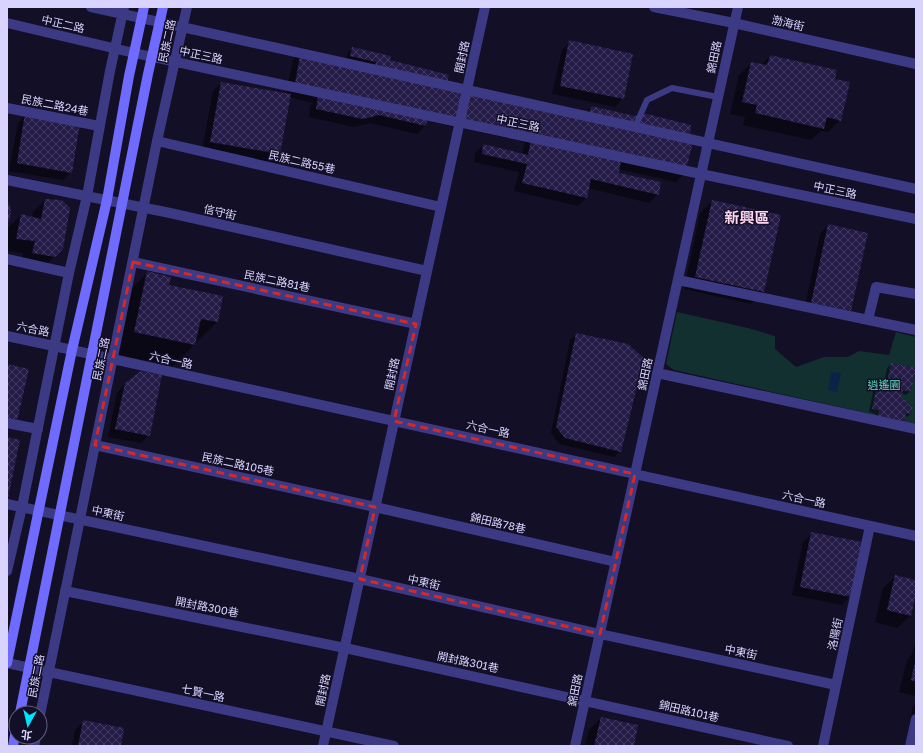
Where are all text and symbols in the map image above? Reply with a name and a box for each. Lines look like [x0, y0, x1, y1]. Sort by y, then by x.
street label: 中正二路 [40, 12, 86, 35]
street label: 渤海街 [771, 12, 806, 33]
street label: 民族二路 [156, 18, 177, 64]
street label: 開封路 [452, 39, 471, 74]
street label: 錦田路 [704, 39, 723, 74]
street label: 中正三路 [178, 44, 224, 65]
street label: 民族二路24巷 [20, 92, 90, 117]
street label: 中正三路 [495, 112, 541, 133]
street label: 民族二路55巷 [268, 148, 337, 175]
street label: 中正三路 [812, 179, 858, 200]
street label: 信守街 [203, 201, 238, 222]
district label: 新興區 [724, 208, 770, 226]
street label: 民族二路81巷 [243, 267, 311, 294]
street label: 六合路 [16, 319, 51, 338]
street label: 民族二路 [90, 336, 111, 382]
street label: 六合一路 [148, 349, 194, 370]
street label: 開封路 [382, 356, 401, 391]
street label: 錦田路 [635, 356, 654, 391]
park label: 逍遙園 [868, 378, 901, 391]
street label: 六合一路 [465, 418, 511, 439]
street label: 民族二路105巷 [201, 450, 275, 478]
street label: 六合一路 [781, 488, 827, 509]
street label: 中東街 [91, 502, 126, 523]
street label: 錦田路78巷 [469, 510, 527, 535]
street label: 中東街 [407, 571, 442, 592]
street label: 開封路300巷 [174, 594, 240, 619]
street label: 洛陽街 [825, 616, 844, 651]
street label: 中東街 [724, 642, 759, 661]
street label: 開封路301巷 [436, 649, 500, 674]
street label: 民族二路 [25, 653, 46, 699]
street label: 開封路 [313, 672, 332, 707]
street label: 錦田路 [565, 672, 584, 707]
street label: 七賢一路 [180, 682, 226, 703]
street label: 錦田路101巷 [658, 697, 721, 724]
north arrow [8, 705, 48, 745]
text: 北 [20, 728, 33, 743]

